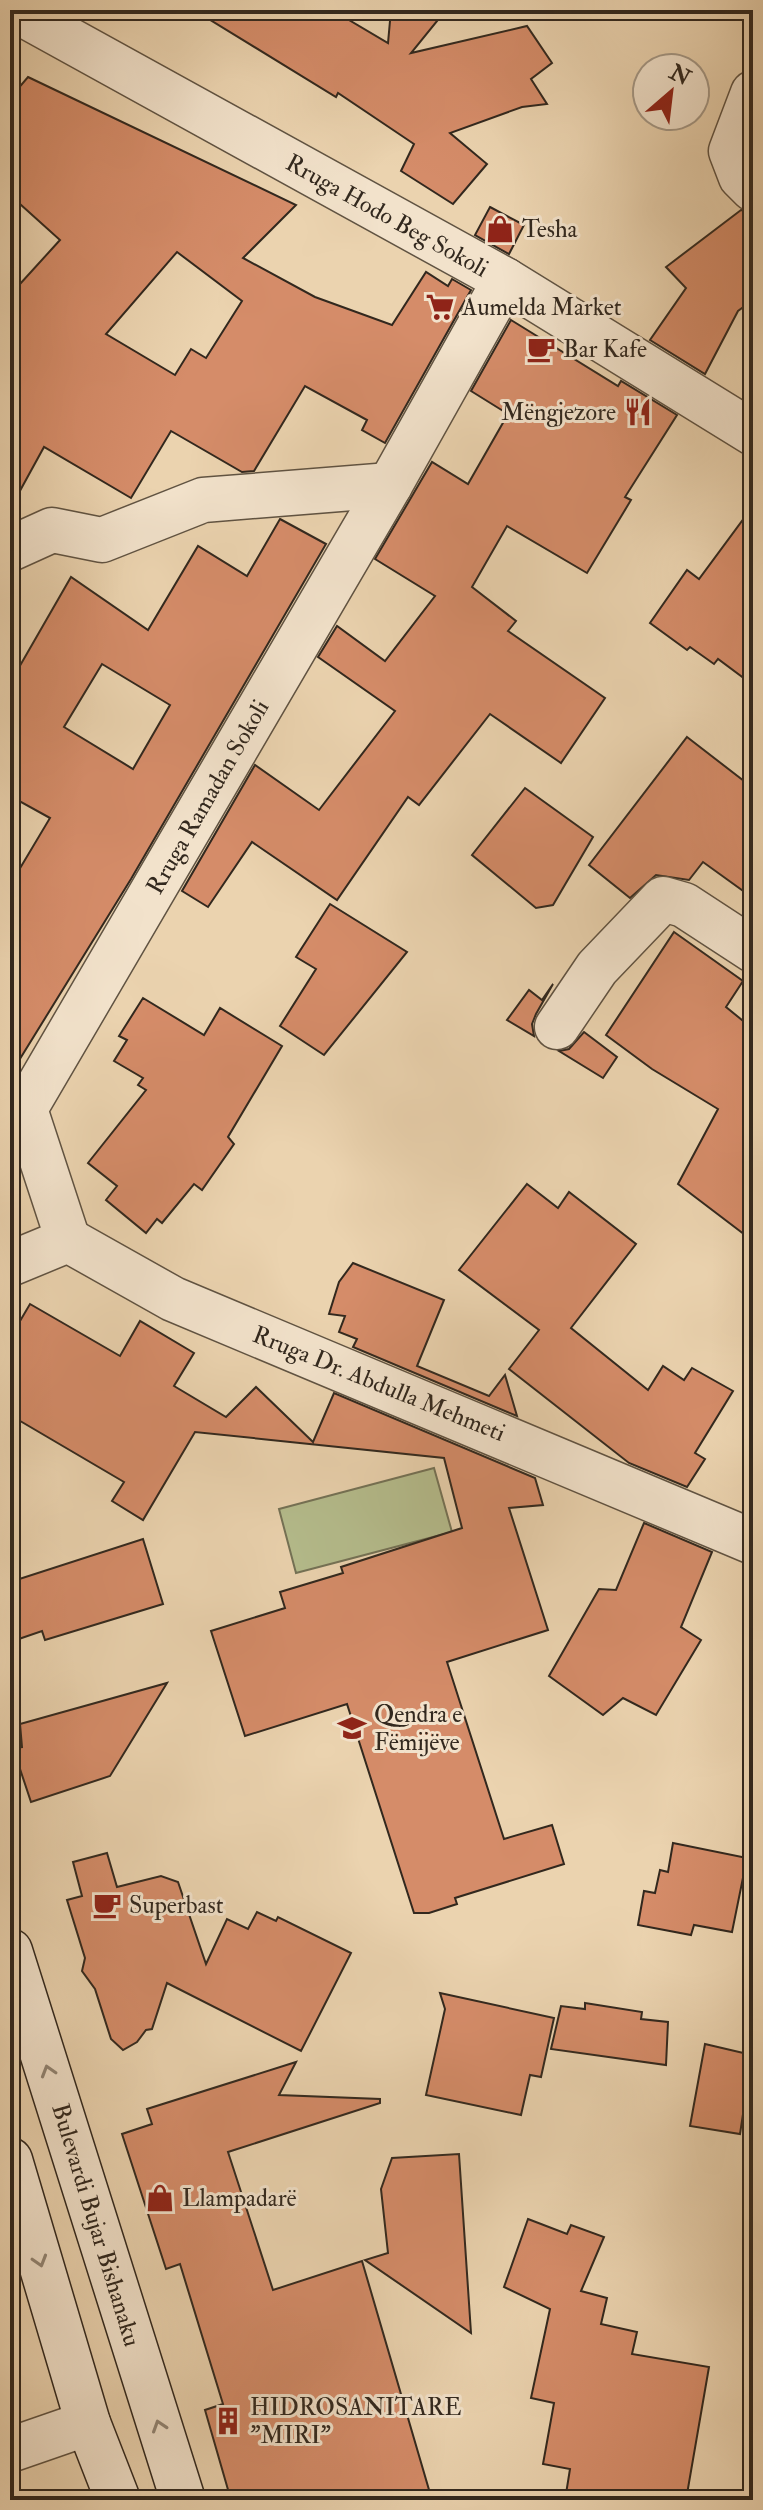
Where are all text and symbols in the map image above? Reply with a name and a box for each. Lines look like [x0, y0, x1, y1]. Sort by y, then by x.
north arrow [631, 52, 711, 132]
text: N [664, 58, 695, 92]
street label: Rruga Hodo Beg Sokoli [280, 147, 494, 285]
shop icon: Tesha [485, 214, 515, 244]
place label: Tesha [522, 214, 579, 245]
supermarket icon: Aumelda Market [425, 292, 455, 322]
place label: Aumelda Market [461, 292, 622, 323]
cafe icon: Bar Kafe [526, 334, 556, 364]
place label: Bar Kafe [563, 334, 647, 365]
place label: Mëngjezore [501, 397, 616, 428]
restaurant icon: Mëngjezore [623, 397, 653, 427]
street label: Rruga Ramadan Sokoli [140, 694, 276, 900]
street label: Rruga Dr. Abdulla Mehmeti [248, 1319, 510, 1449]
place label: Qendra e Fëmijëve [374, 1699, 462, 1758]
school or university icon: Qendra e Fëmijëve [337, 1713, 367, 1743]
cafe icon: Superbast [92, 1890, 122, 1920]
place label: Superbast [129, 1890, 224, 1921]
one-way arrow [41, 2064, 57, 2078]
street label: Bulevardi Bujar Bishanaku [44, 2100, 148, 2350]
shop icon: Llampadarë [145, 2183, 175, 2213]
place label: Llampadarë [182, 2183, 297, 2214]
one-way arrow [31, 2254, 47, 2268]
place label: HIDROSANITARE "MIRI" [250, 2392, 461, 2451]
building icon: HIDROSANITARE "MIRI" [213, 2406, 243, 2436]
one-way arrow [153, 2419, 169, 2433]

